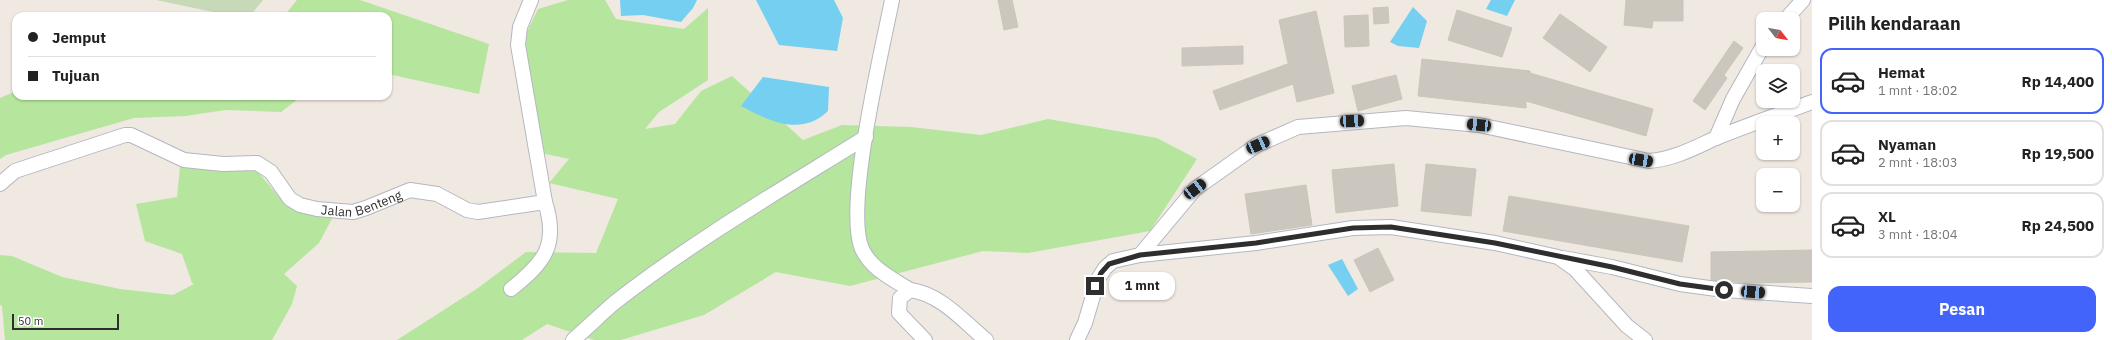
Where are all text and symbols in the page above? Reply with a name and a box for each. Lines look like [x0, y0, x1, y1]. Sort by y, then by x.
north arrow [1756, 12, 1800, 56]
map controls [1756, 12, 1800, 212]
text: Pilih kendaraan [1828, 12, 1961, 35]
text: Jemput [52, 28, 106, 47]
icon: car [1830, 63, 1866, 99]
text: Hemat [1878, 63, 1925, 82]
button: layers [1756, 64, 1800, 108]
text: Tujuan [52, 66, 100, 85]
text: Rp 14,400 [2022, 72, 2094, 91]
text: 1 mnt · 18:02 [1878, 82, 1958, 99]
car [1340, 114, 1364, 128]
button: + [1756, 116, 1800, 160]
car [1467, 118, 1491, 132]
car [1245, 135, 1271, 155]
icon: car [1830, 135, 1866, 171]
text: Nyaman [1878, 135, 1936, 154]
text: Rp 19,500 [2022, 144, 2094, 163]
car [1628, 152, 1654, 168]
text: 2 mnt · 18:03 [1878, 154, 1958, 171]
button: − [1756, 168, 1800, 212]
car [1182, 177, 1208, 201]
street label: Jalan Benteng [320, 186, 405, 221]
icon: car [1830, 207, 1866, 243]
text: XL [1878, 207, 1896, 226]
text: Rp 24,500 [2022, 216, 2094, 235]
text: 3 mnt · 18:04 [1878, 226, 1958, 243]
callout: 1 mnt [1109, 272, 1175, 300]
route end [1086, 277, 1104, 295]
text: 1 mnt [1124, 277, 1160, 294]
route start [1715, 281, 1733, 299]
car [1741, 285, 1765, 299]
button: Pesan [1828, 286, 2096, 332]
scale bar [12, 312, 119, 331]
text: 50 m [18, 314, 43, 328]

